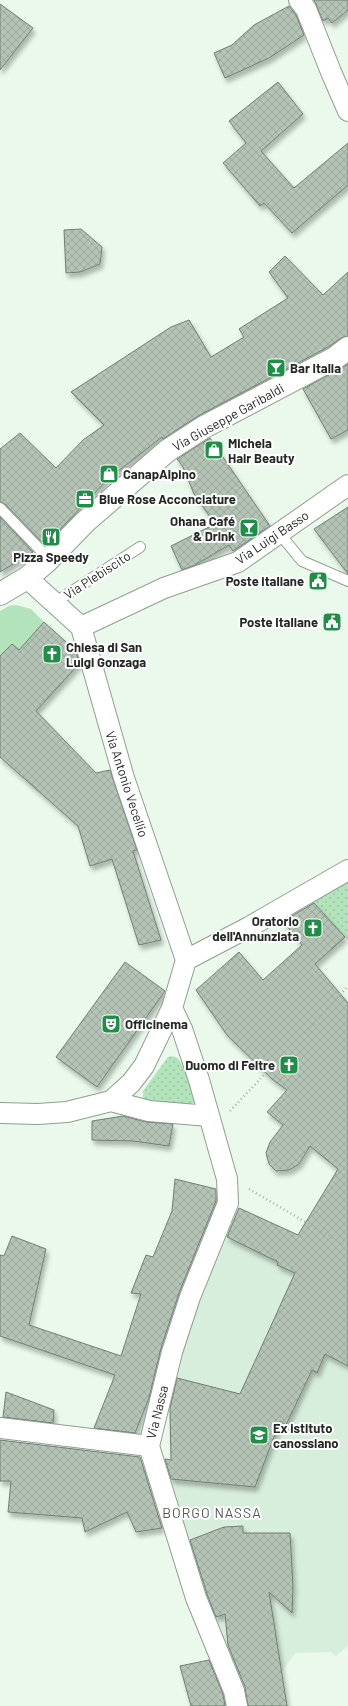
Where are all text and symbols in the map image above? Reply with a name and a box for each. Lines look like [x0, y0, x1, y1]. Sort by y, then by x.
bar icon: Bar Italia [265, 357, 287, 379]
place label: Bar Italia [290, 360, 341, 376]
street label: Via Giuseppe Garibaldi [169, 380, 287, 454]
place label: Michela Hair Beauty [228, 435, 295, 466]
shop icon: Michela Hair Beauty [203, 439, 225, 461]
shop icon: CanapAlpino [98, 463, 120, 485]
place label: CanapAlpino [123, 466, 196, 482]
office icon: Blue Rose Acconciature [74, 488, 96, 510]
place label: Blue Rose Acconciature [99, 491, 236, 507]
street label: Via Luigi Basso [232, 507, 312, 567]
place label: Ohana Café & Drink [170, 513, 235, 544]
bar icon: Ohana Café & Drink [238, 517, 260, 539]
restaurant icon: Pizza Speedy [40, 526, 62, 548]
street label: Via Plebiscito [61, 548, 133, 602]
place label: Pizza Speedy [13, 549, 89, 565]
public building icon: Poste italiane [307, 570, 329, 592]
place label: Poste italiane [226, 573, 304, 589]
public building icon: Poste Italiane [321, 611, 343, 633]
place label: Poste Italiane [240, 614, 318, 630]
place label: Chiesa di San Luigi Gonzaga [66, 639, 146, 670]
church icon: Chiesa di San Luigi Gonzaga [41, 643, 63, 665]
street label: Via Antonio Vecellio [102, 729, 152, 839]
place label: Oratorio dell'Annunziata [212, 913, 299, 944]
church icon: Oratorio dell'Annunziata [302, 917, 324, 939]
theatre icon: Officinema [100, 1013, 122, 1035]
place label: Officinema [125, 1016, 188, 1032]
church icon: Duomo di Feltre [278, 1054, 300, 1076]
place label: Duomo di Feltre [185, 1057, 275, 1073]
street label: Via Nassa [143, 1384, 171, 1440]
place label: Ex istituto canossiano [273, 1420, 339, 1451]
school or university icon: Ex istituto canossiano [248, 1424, 270, 1446]
district label: BORGO NASSA [162, 1504, 262, 1521]

